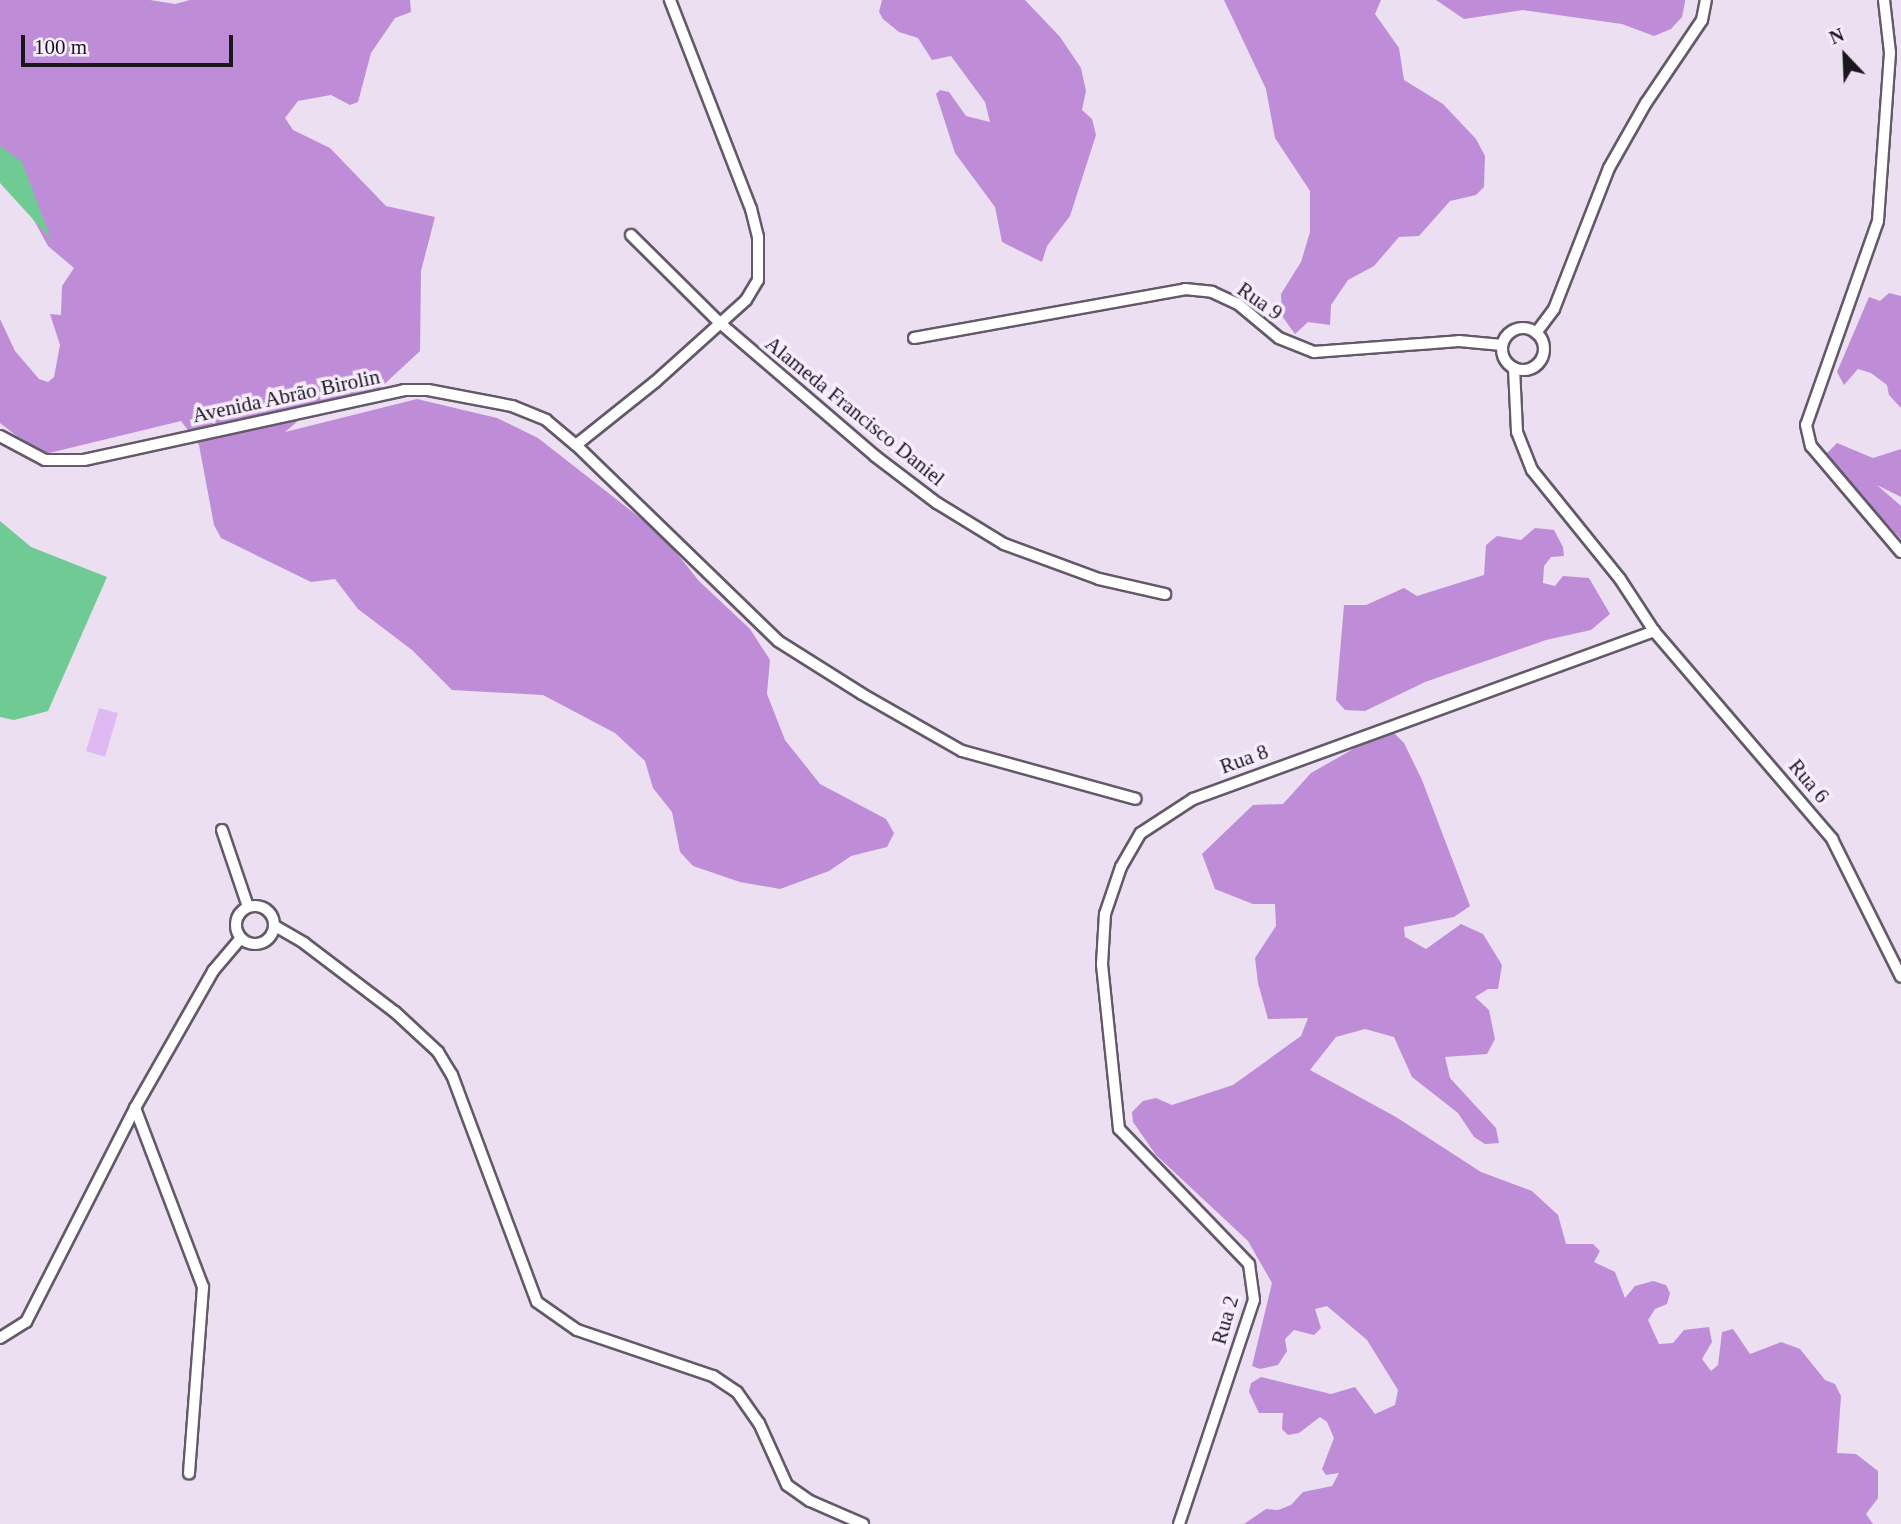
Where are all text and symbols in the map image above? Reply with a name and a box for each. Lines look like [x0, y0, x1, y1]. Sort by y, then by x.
scale bar [24, 21, 236, 65]
north arrow [1810, 21, 1880, 91]
text: N [1826, 24, 1847, 49]
text: 100 m [34, 35, 87, 59]
street label: Rua 9 [1232, 276, 1288, 326]
street label: Alameda Francisco Daniel [760, 331, 950, 491]
street label: Avenida Abrão Birolin [189, 364, 383, 428]
street label: Rua 8 [1216, 739, 1272, 779]
street label: Rua 6 [1783, 754, 1835, 808]
street label: Rua 2 [1206, 1293, 1244, 1347]

